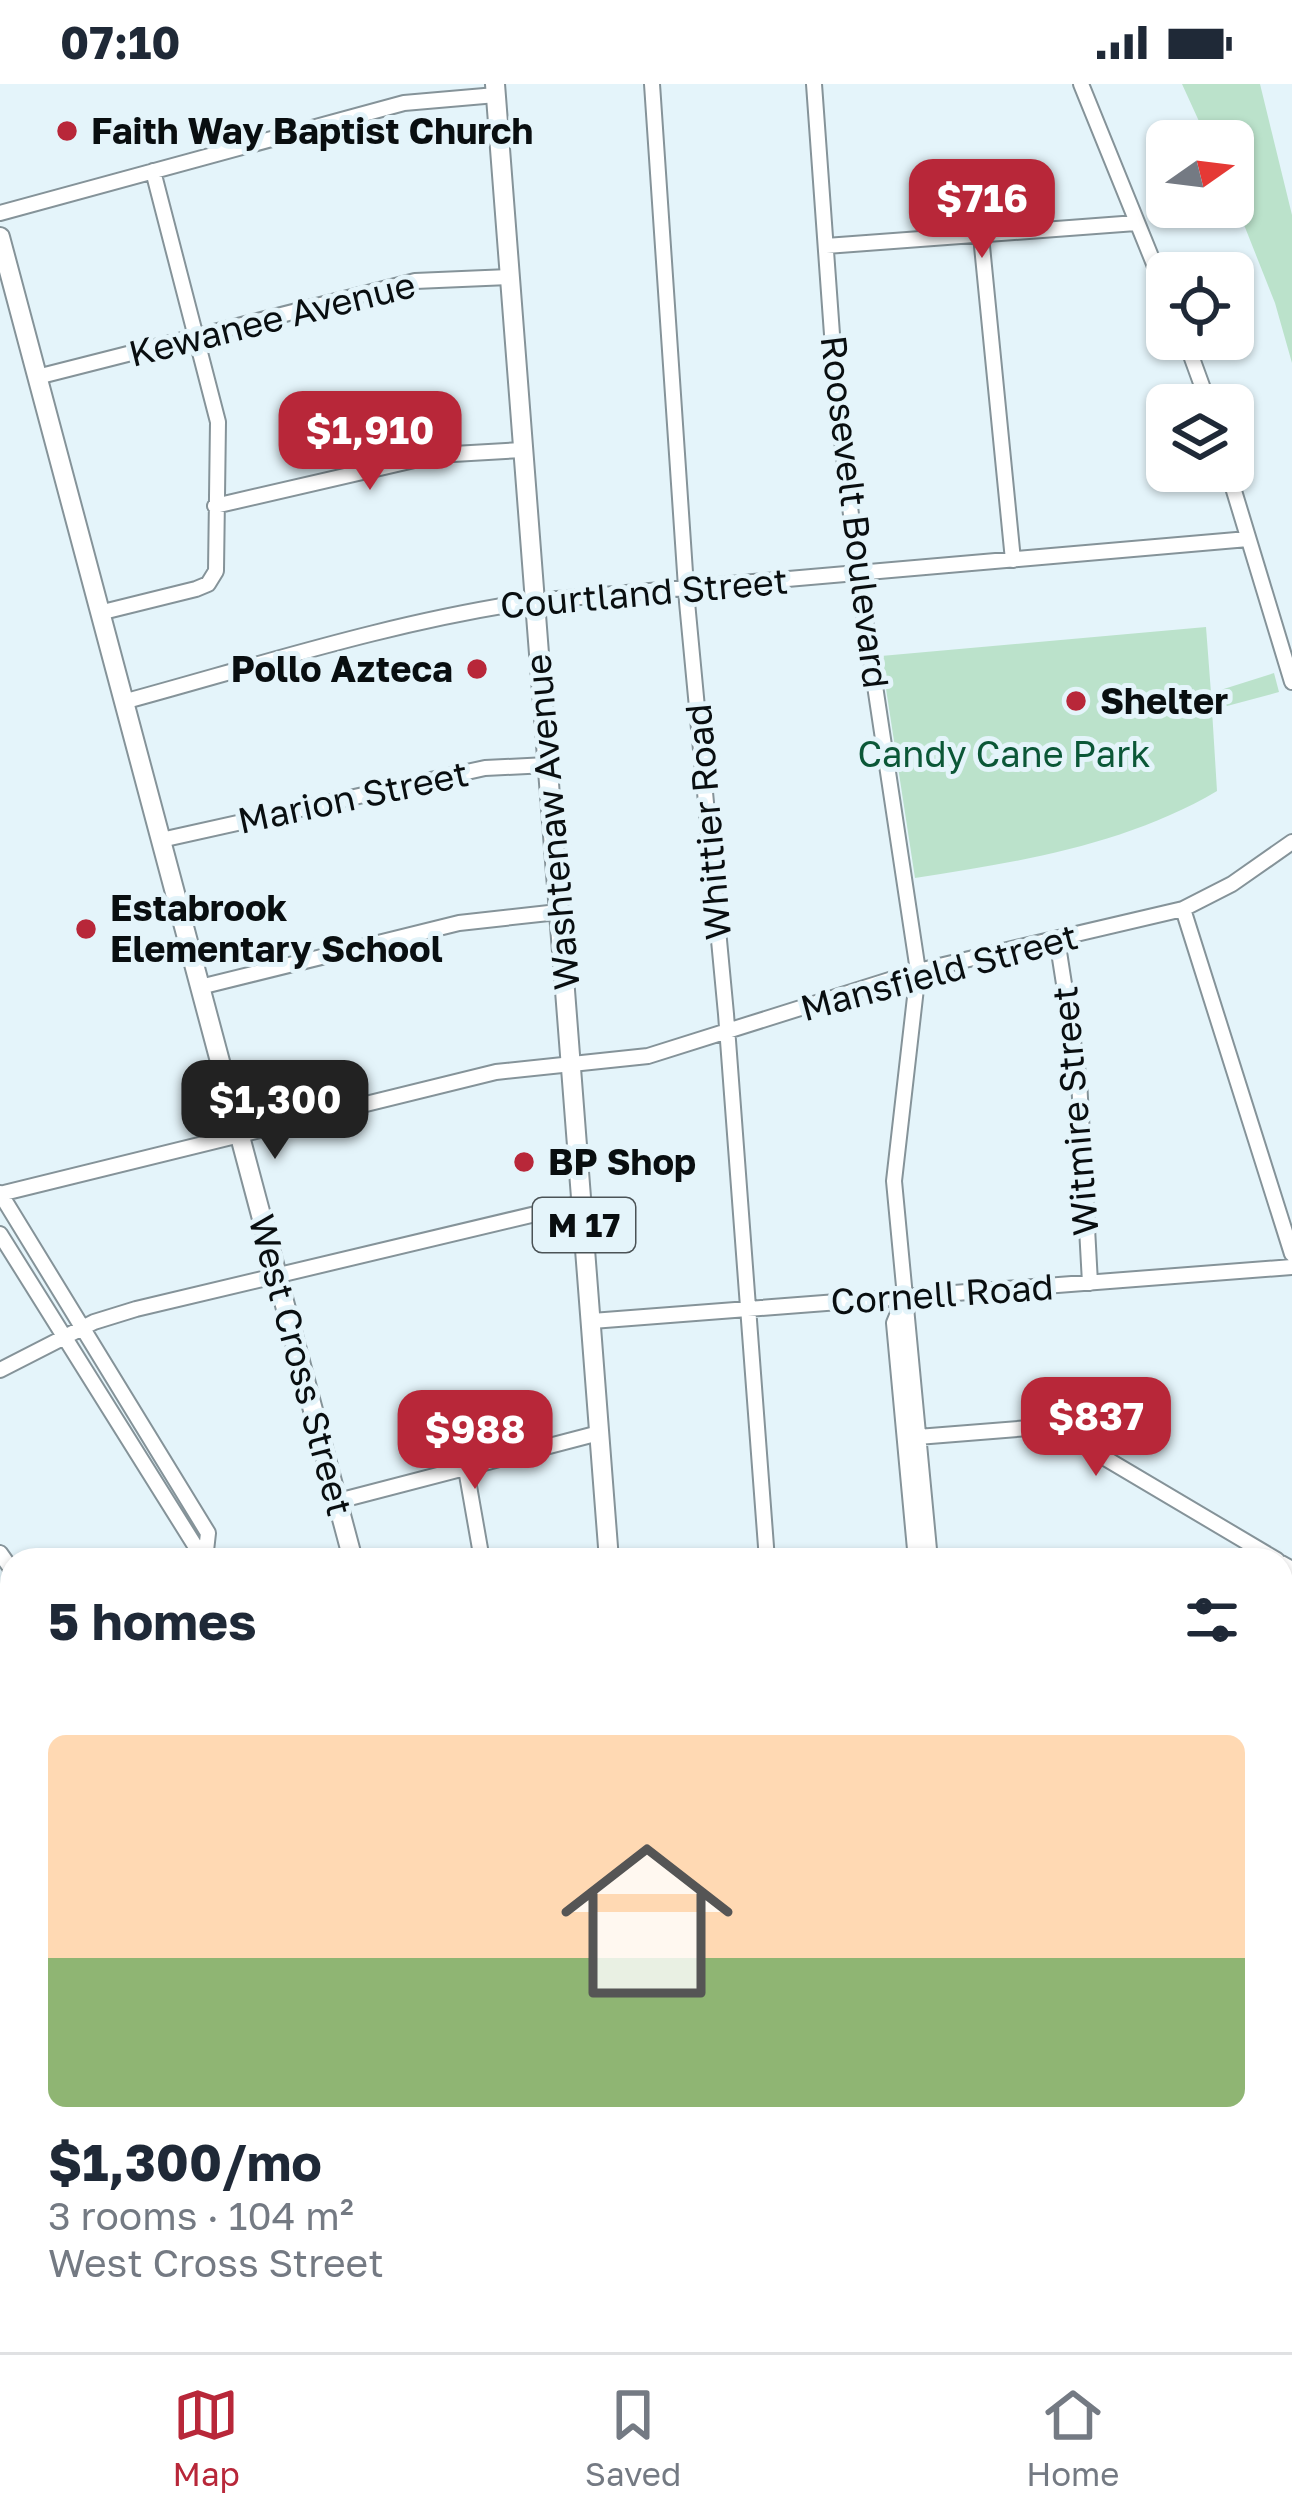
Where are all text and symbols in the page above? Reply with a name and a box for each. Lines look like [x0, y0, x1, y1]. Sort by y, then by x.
text: 07:10 [60, 15, 181, 69]
place label: Faith Way Baptist Church [91, 109, 533, 152]
marker: Faith Way Baptist Church [54, 118, 80, 144]
north arrow [1146, 120, 1254, 228]
map controls [1146, 120, 1254, 492]
pin: $716 [911, 159, 1053, 261]
text: $716 [936, 174, 1028, 221]
button: locate [1146, 252, 1254, 360]
street label: Kewanee Avenue [124, 262, 419, 375]
street label: Roosevelt Boulevard [813, 333, 898, 691]
button: layers [1146, 384, 1254, 492]
pin: $1,910 [272, 391, 468, 493]
text: $1,910 [306, 406, 434, 453]
street label: Courtland Street [498, 559, 790, 627]
place label: Pollo Azteca [231, 647, 453, 690]
street label: Washtenaw Avenue [515, 652, 588, 992]
marker: Pollo Azteca [464, 656, 490, 682]
place label: Shelter [1100, 679, 1228, 722]
marker: Shelter [1063, 688, 1089, 714]
street label: Whittier Road [676, 702, 739, 942]
park label: Candy Cane Park [857, 732, 1151, 775]
street label: Marion Street [234, 751, 472, 842]
place label: Estabrook Elementary School [110, 886, 443, 970]
street label: Mansfield Street [796, 914, 1082, 1029]
marker: Estabrook Elementary School [73, 916, 99, 942]
street label: Witmire Street [1042, 985, 1107, 1238]
pin: $1,300 [177, 1060, 373, 1162]
text: $1,300 [208, 1075, 342, 1122]
place label: BP Shop [548, 1140, 696, 1183]
marker: BP Shop [511, 1149, 537, 1175]
road number: M 17 [533, 1198, 635, 1252]
street label: West Cross Street [241, 1210, 362, 1520]
street label: Cornell Road [829, 1264, 1055, 1323]
pin: $837 [1025, 1377, 1167, 1479]
pin: $988 [404, 1390, 546, 1492]
text: $837 [1048, 1392, 1144, 1439]
text: $988 [425, 1405, 525, 1452]
icon: filters [1179, 1587, 1245, 1653]
text: 5 homes [48, 1590, 257, 1651]
icon: home [539, 1813, 755, 2029]
text: $1,300/mo [48, 2131, 322, 2192]
text: 3 rooms · 104 m² [48, 2192, 354, 2239]
text: West Cross Street [48, 2239, 384, 2286]
tab: Map [173, 2382, 240, 2493]
tab: Saved [585, 2382, 681, 2493]
tab: Home [1026, 2382, 1119, 2493]

